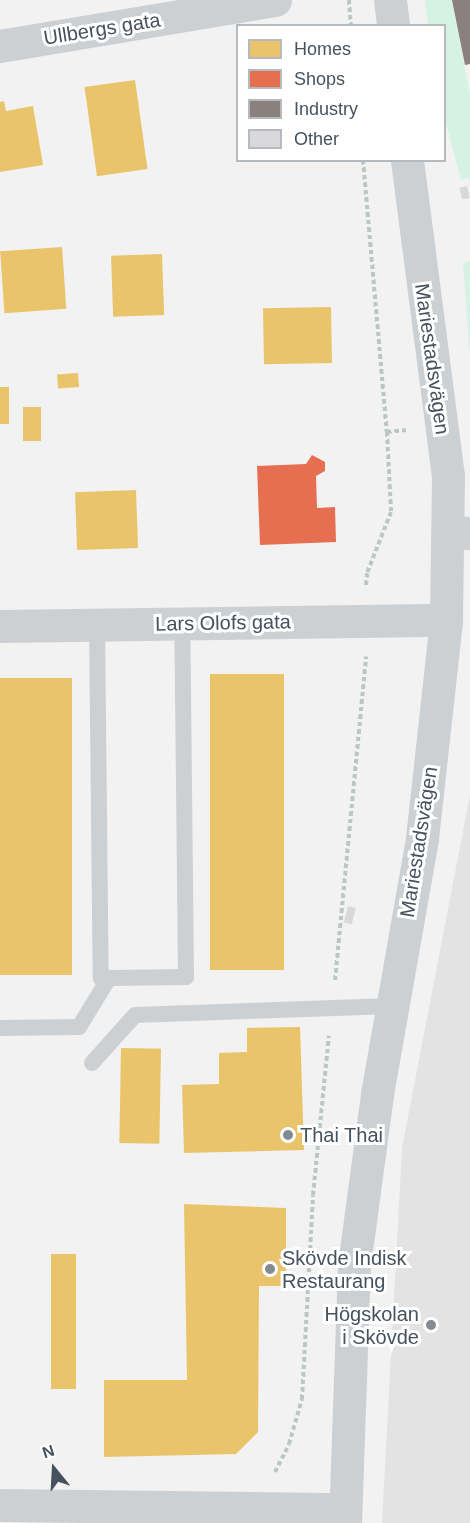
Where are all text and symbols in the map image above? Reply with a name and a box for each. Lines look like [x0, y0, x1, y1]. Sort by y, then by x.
street label: Ullbergs gata [42, 8, 162, 50]
legend [236, 24, 446, 162]
text: Homes [294, 39, 351, 59]
text: Shops [294, 69, 345, 89]
text: Industry [294, 99, 358, 119]
text: Other [294, 129, 339, 149]
street label: Mariestadsvägen [410, 282, 454, 436]
street label: Lars Olofs gata [155, 610, 291, 636]
street label: Mariestadsvägen [395, 765, 443, 919]
place label: Thai Thai [300, 1123, 383, 1147]
marker: Thai Thai [281, 1128, 295, 1142]
place label: Skövde Indisk Restaurang [282, 1246, 407, 1293]
marker: Skövde Indisk Restaurang [263, 1262, 277, 1276]
place label: Högskolan i Skövde [324, 1302, 419, 1349]
marker: Högskolan i Skövde [424, 1318, 438, 1332]
north arrow [24, 1439, 84, 1499]
text: N [40, 1442, 56, 1461]

